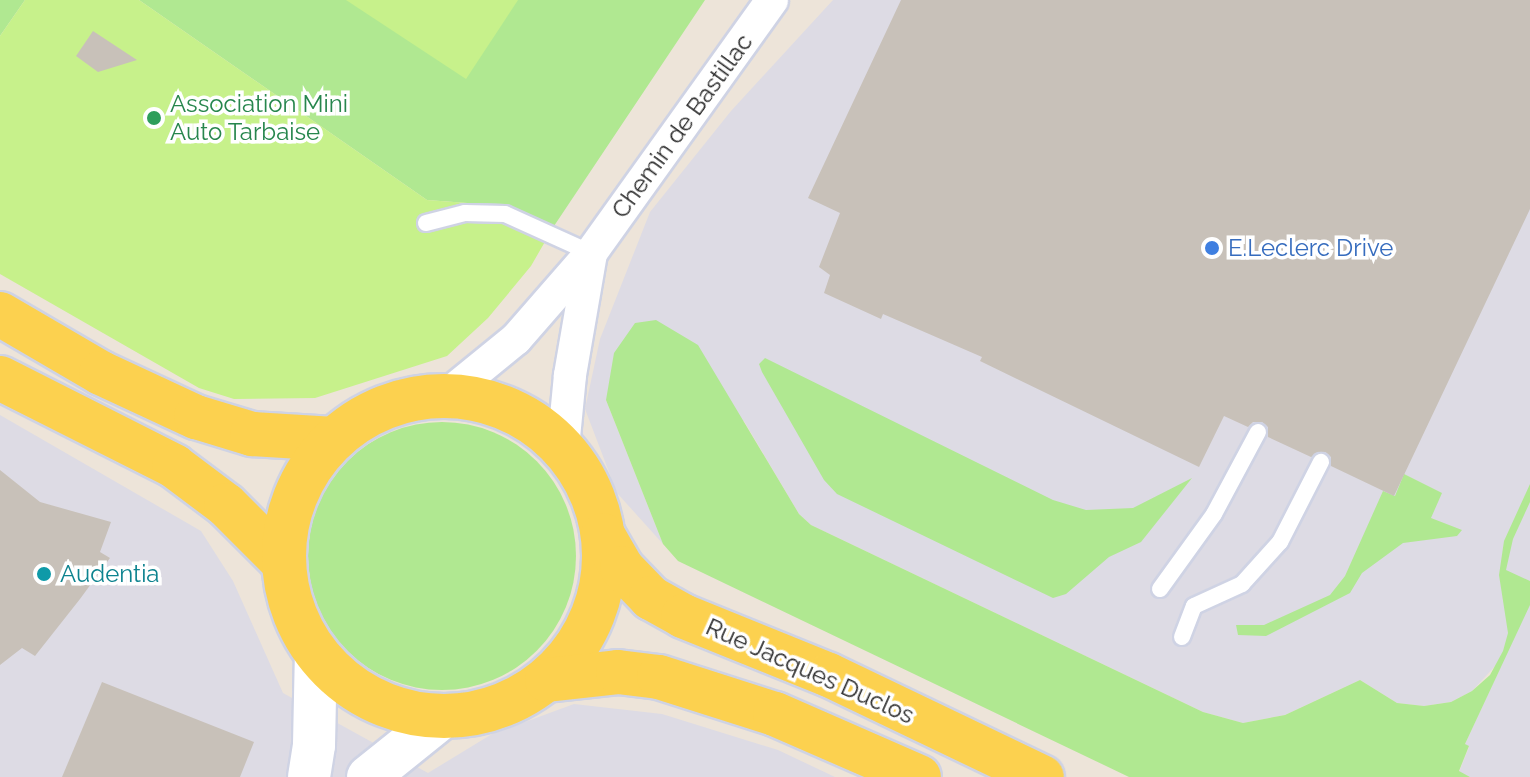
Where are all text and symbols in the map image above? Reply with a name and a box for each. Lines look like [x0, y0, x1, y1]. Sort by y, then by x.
street label: Chemin de Bastillac [606, 28, 758, 224]
place label: Association Mini Auto Tarbaise [170, 90, 348, 146]
marker: Association Mini Auto Tarbaise [145, 109, 163, 127]
place label: E.Leclerc Drive [1228, 234, 1393, 262]
marker: E.Leclerc Drive [1203, 239, 1221, 257]
place label: Audentia [60, 560, 159, 588]
marker: Audentia [35, 565, 53, 583]
street label: Rue Jacques Duclos [701, 612, 919, 730]

